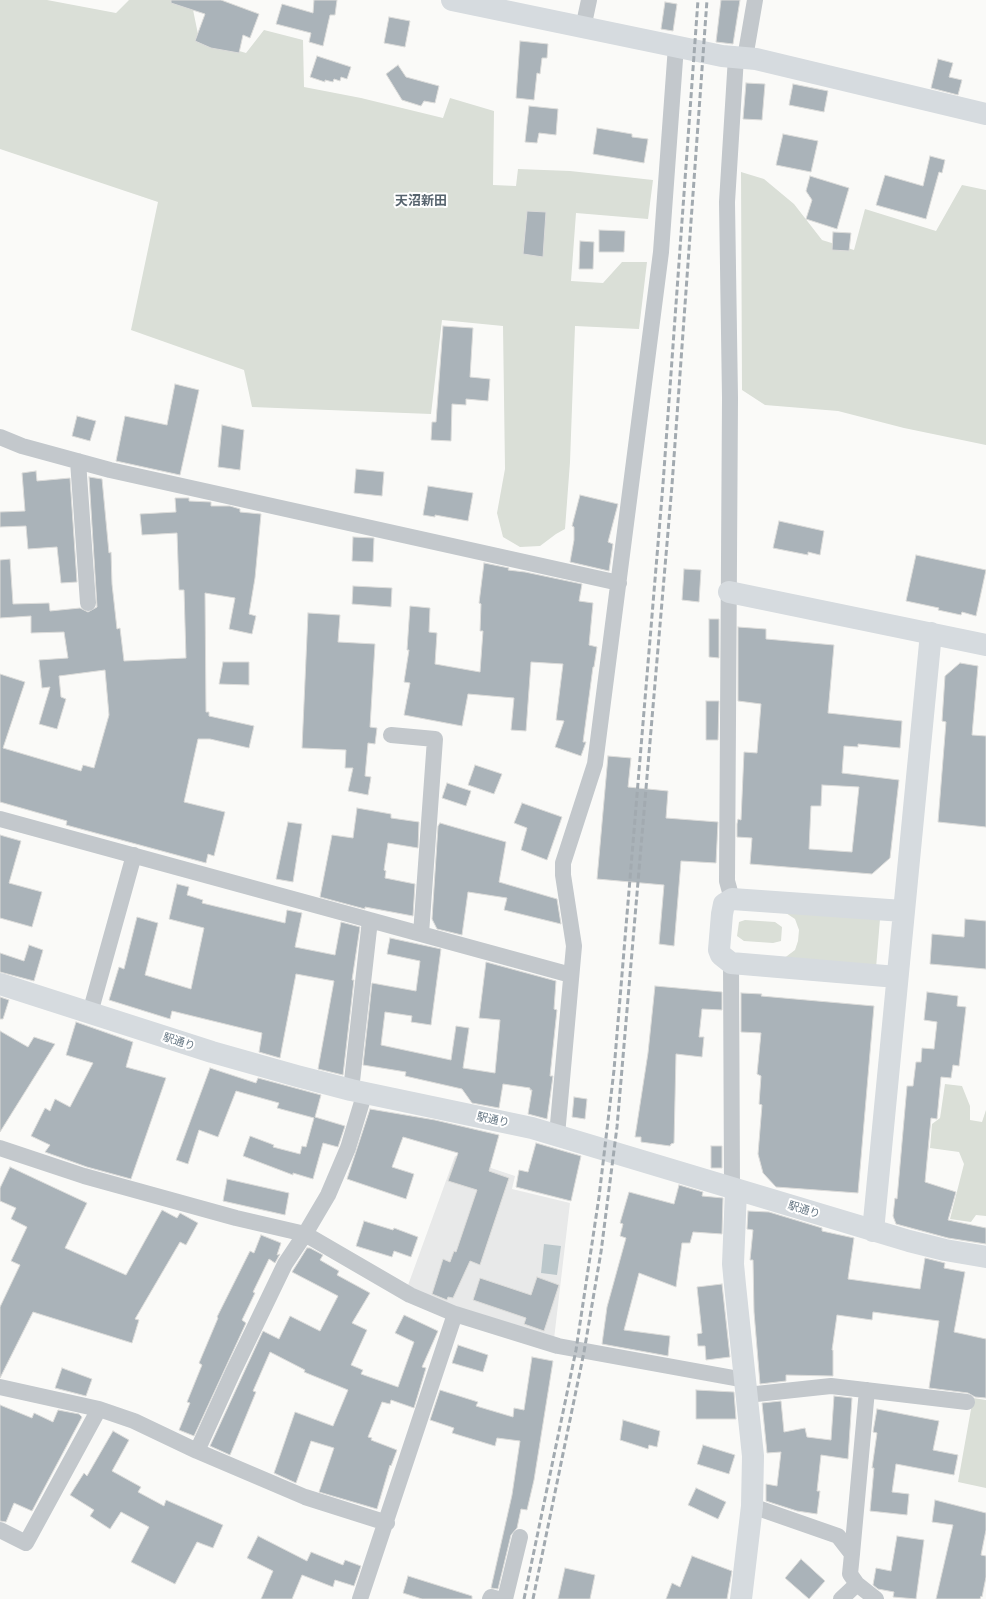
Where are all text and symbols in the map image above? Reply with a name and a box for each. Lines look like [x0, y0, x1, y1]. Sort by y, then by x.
district label: 天沼新田 [395, 193, 447, 209]
street label: 駅通り [161, 1031, 197, 1053]
street label: 駅通り [475, 1110, 511, 1130]
street label: 駅通り [786, 1199, 822, 1221]

